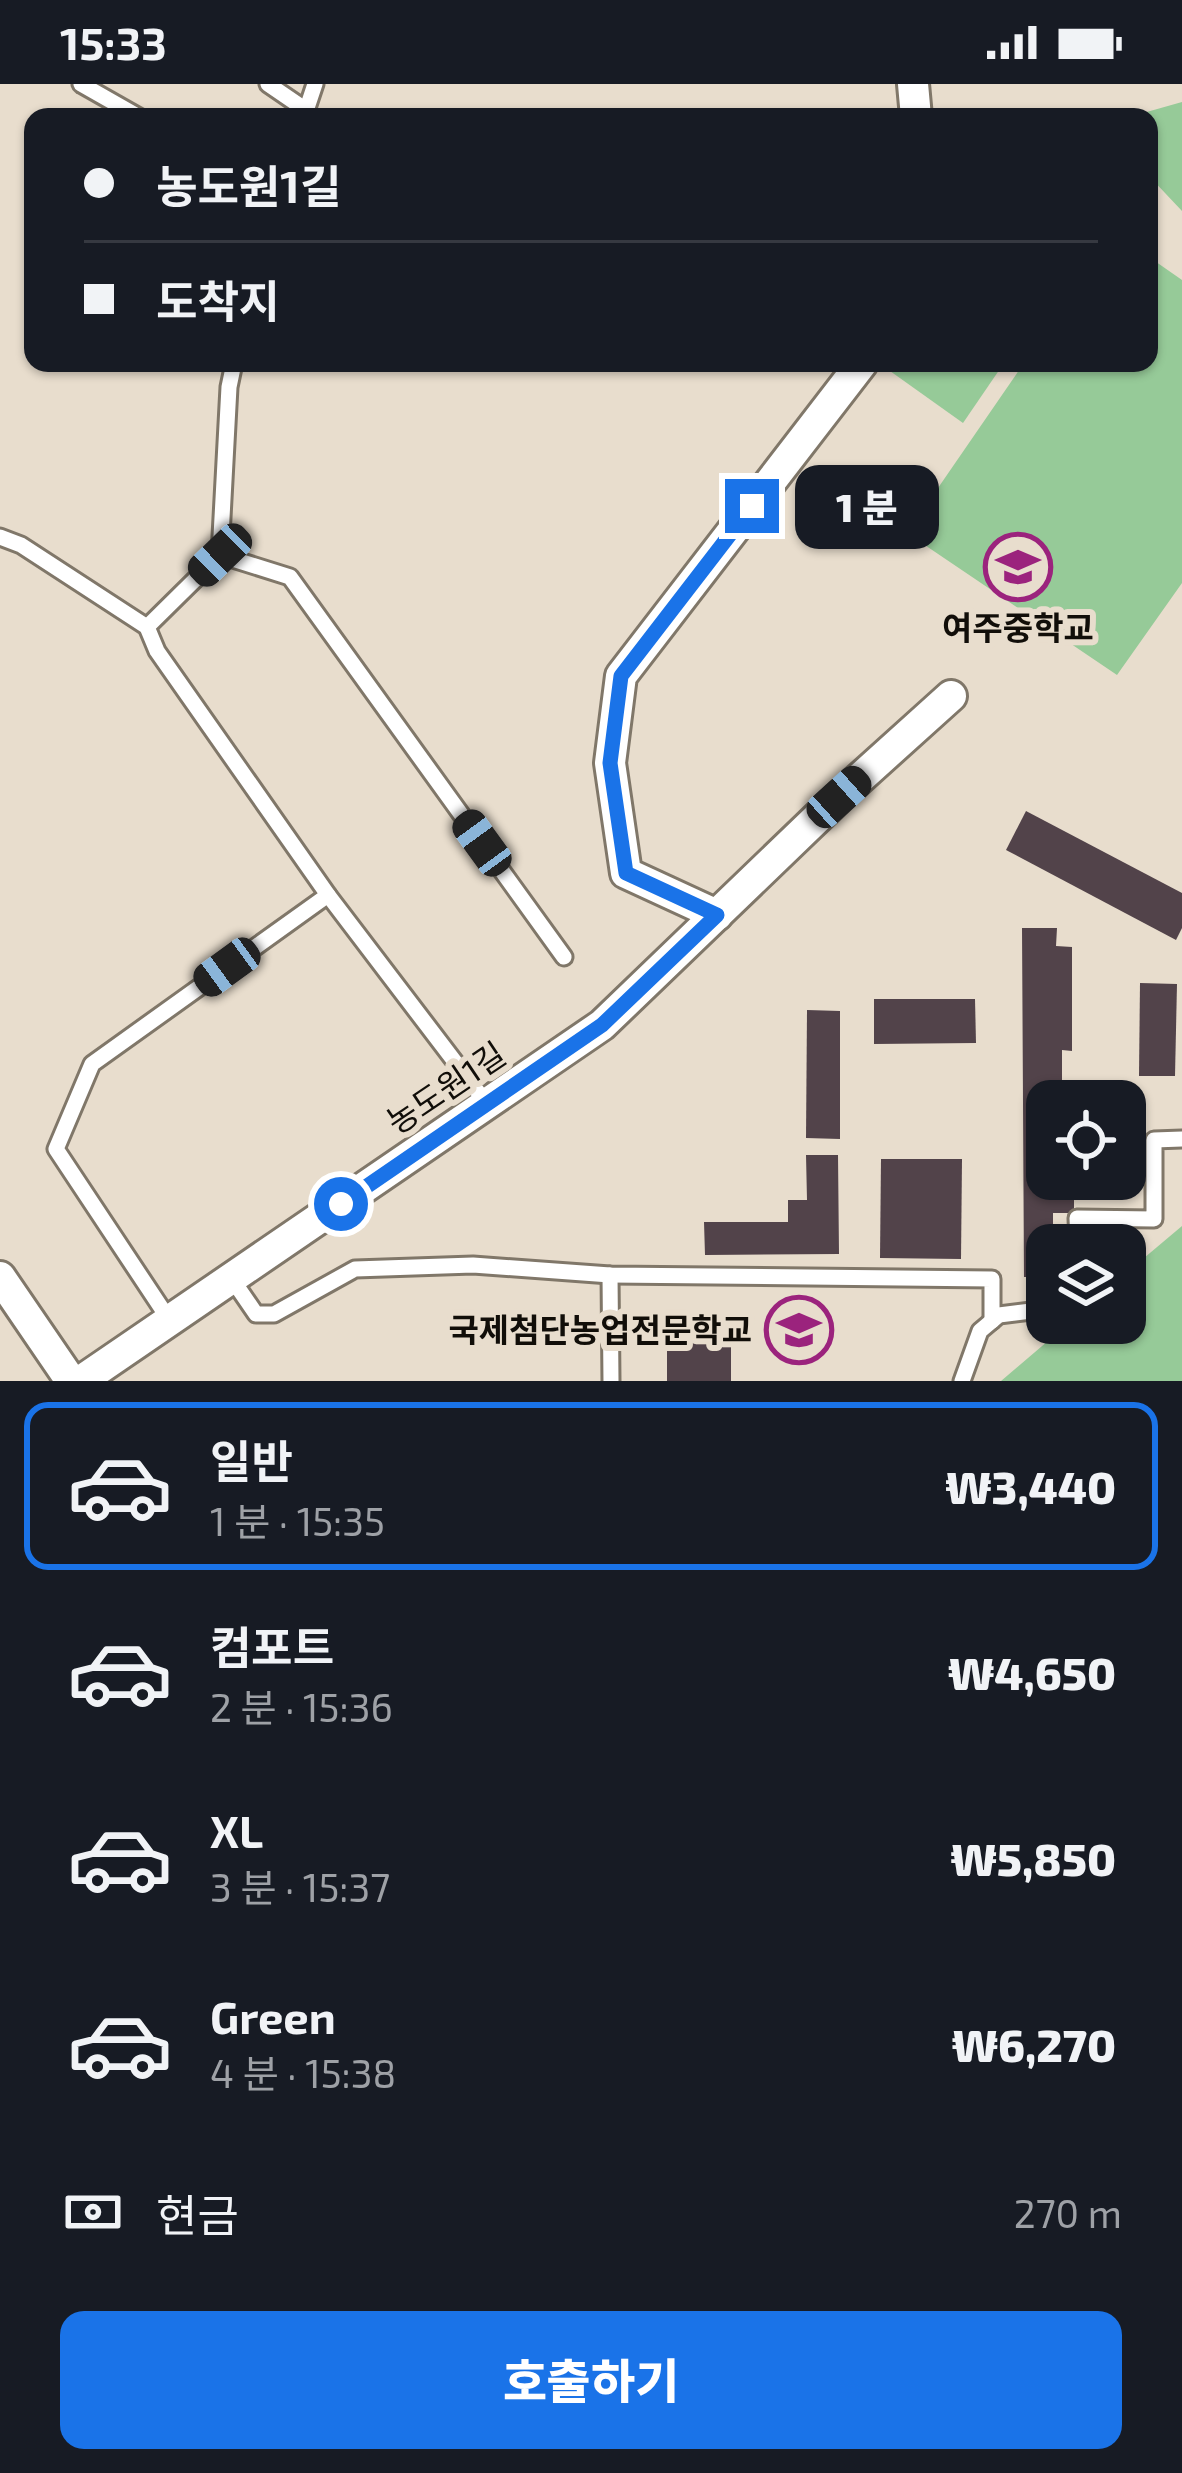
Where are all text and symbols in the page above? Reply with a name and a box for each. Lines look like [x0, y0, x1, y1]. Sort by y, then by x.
text: 15:33 [60, 15, 167, 69]
text: 농도원1길 [156, 158, 341, 212]
text: 도착지 [156, 273, 280, 327]
callout: 1 분 [794, 464, 938, 548]
route end [725, 479, 779, 533]
text: 1 분 [836, 483, 898, 530]
car [182, 517, 258, 593]
school or university icon: 여주중학교 [983, 532, 1053, 602]
place label: 여주중학교 [942, 607, 1094, 647]
car [800, 760, 878, 834]
car [446, 803, 518, 883]
car [187, 931, 267, 1003]
street label: 농도원1길 [378, 1033, 512, 1141]
map controls [1026, 1080, 1146, 1344]
button: locate [1026, 1080, 1146, 1200]
route start [314, 1177, 368, 1231]
button: layers [1026, 1224, 1146, 1344]
school or university icon: 국제첨단농업전문학교 [764, 1295, 834, 1365]
place label: 국제첨단농업전문학교 [448, 1309, 752, 1349]
icon: car [66, 1432, 174, 1540]
text: 일반 [210, 1433, 293, 1487]
text: ₩3,440 [945, 1459, 1116, 1513]
text: 1 분 · 15:35 [210, 1497, 385, 1544]
icon: car [66, 1618, 174, 1726]
text: 컴포트 [210, 1619, 334, 1673]
text: ₩4,650 [948, 1645, 1116, 1699]
text: 2 분 · 15:36 [210, 1683, 393, 1730]
text: XL [210, 1803, 263, 1857]
icon: car [66, 1804, 174, 1912]
text: ₩5,850 [950, 1831, 1116, 1885]
text: 3 분 · 15:37 [210, 1863, 390, 1910]
text: Green [210, 1989, 336, 2043]
icon: car [66, 1990, 174, 2098]
text: ₩6,270 [952, 2017, 1116, 2071]
text: 4 분 · 15:38 [210, 2049, 396, 2096]
icon: cash [60, 2179, 126, 2245]
text: 현금 [156, 2187, 239, 2241]
text: 270 m [1014, 2189, 1122, 2236]
button: 호출하기 [60, 2311, 1122, 2449]

